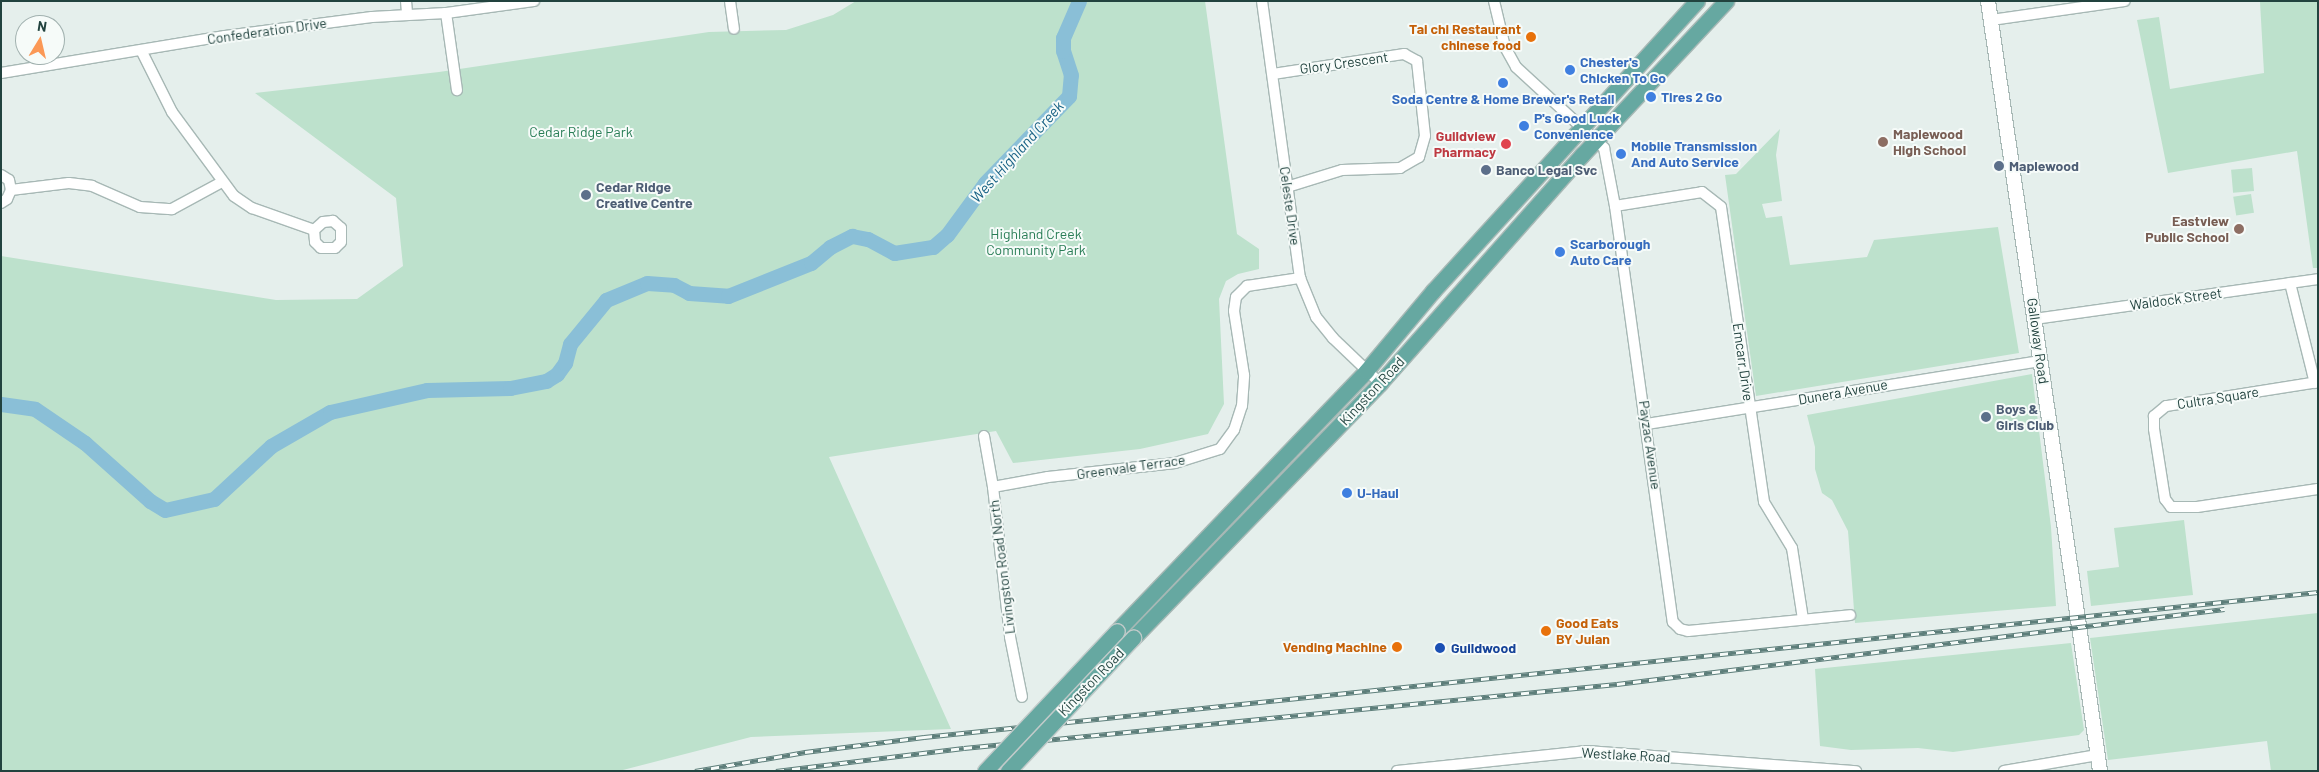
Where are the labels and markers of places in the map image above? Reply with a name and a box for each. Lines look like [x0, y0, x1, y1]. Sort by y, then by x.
place label: Tai chi Restaurant chinese food [1409, 21, 1521, 54]
marker: Tai chi Restaurant chinese food [1525, 31, 1537, 43]
place label: Chester's Chicken To Go [1580, 54, 1666, 86]
marker: Chester's Chicken To Go [1564, 64, 1576, 76]
marker: Soda Centre & Home Brewer's Retail [1497, 77, 1509, 89]
place label: Tires 2 Go [1661, 89, 1722, 105]
place label: Soda Centre & Home Brewer's Retail [1392, 91, 1614, 107]
marker: Tires 2 Go [1645, 91, 1657, 103]
place label: P's Good Luck Convenience [1534, 110, 1620, 142]
marker: P's Good Luck Convenience [1518, 120, 1530, 132]
place label: Maplewood High School [1893, 126, 1966, 158]
place label: Guildview Pharmacy [1434, 128, 1496, 160]
marker: Maplewood High School [1877, 136, 1889, 148]
marker: Guildview Pharmacy [1500, 138, 1512, 150]
place label: Mobile Transmission And Auto Service [1631, 138, 1757, 170]
marker: Mobile Transmission And Auto Service [1615, 148, 1627, 160]
place label: Maplewood [2009, 158, 2079, 174]
marker: Maplewood [1993, 160, 2005, 172]
place label: Banco Legal Svc [1496, 162, 1597, 178]
marker: Banco Legal Svc [1480, 164, 1492, 176]
place label: Cedar Ridge Creative Centre [596, 179, 693, 212]
marker: Cedar Ridge Creative Centre [580, 189, 592, 201]
place label: Eastview Public School [2145, 213, 2229, 246]
marker: Eastview Public School [2233, 223, 2245, 235]
place label: Scarborough Auto Care [1570, 236, 1650, 268]
marker: Scarborough Auto Care [1554, 246, 1566, 258]
place label: Boys & Girls Club [1996, 401, 2054, 434]
marker: Boys & Girls Club [1980, 411, 1992, 423]
place label: U-Haul [1357, 485, 1399, 501]
marker: U-Haul [1341, 487, 1353, 499]
place label: Good Eats BY Juian [1556, 615, 1619, 648]
marker: Good Eats BY Juian [1540, 625, 1552, 637]
place label: Vending Machine [1283, 639, 1387, 655]
place label: Guildwood [1451, 640, 1516, 656]
marker: Vending Machine [1391, 641, 1403, 653]
marker: Guildwood [1433, 641, 1447, 655]

